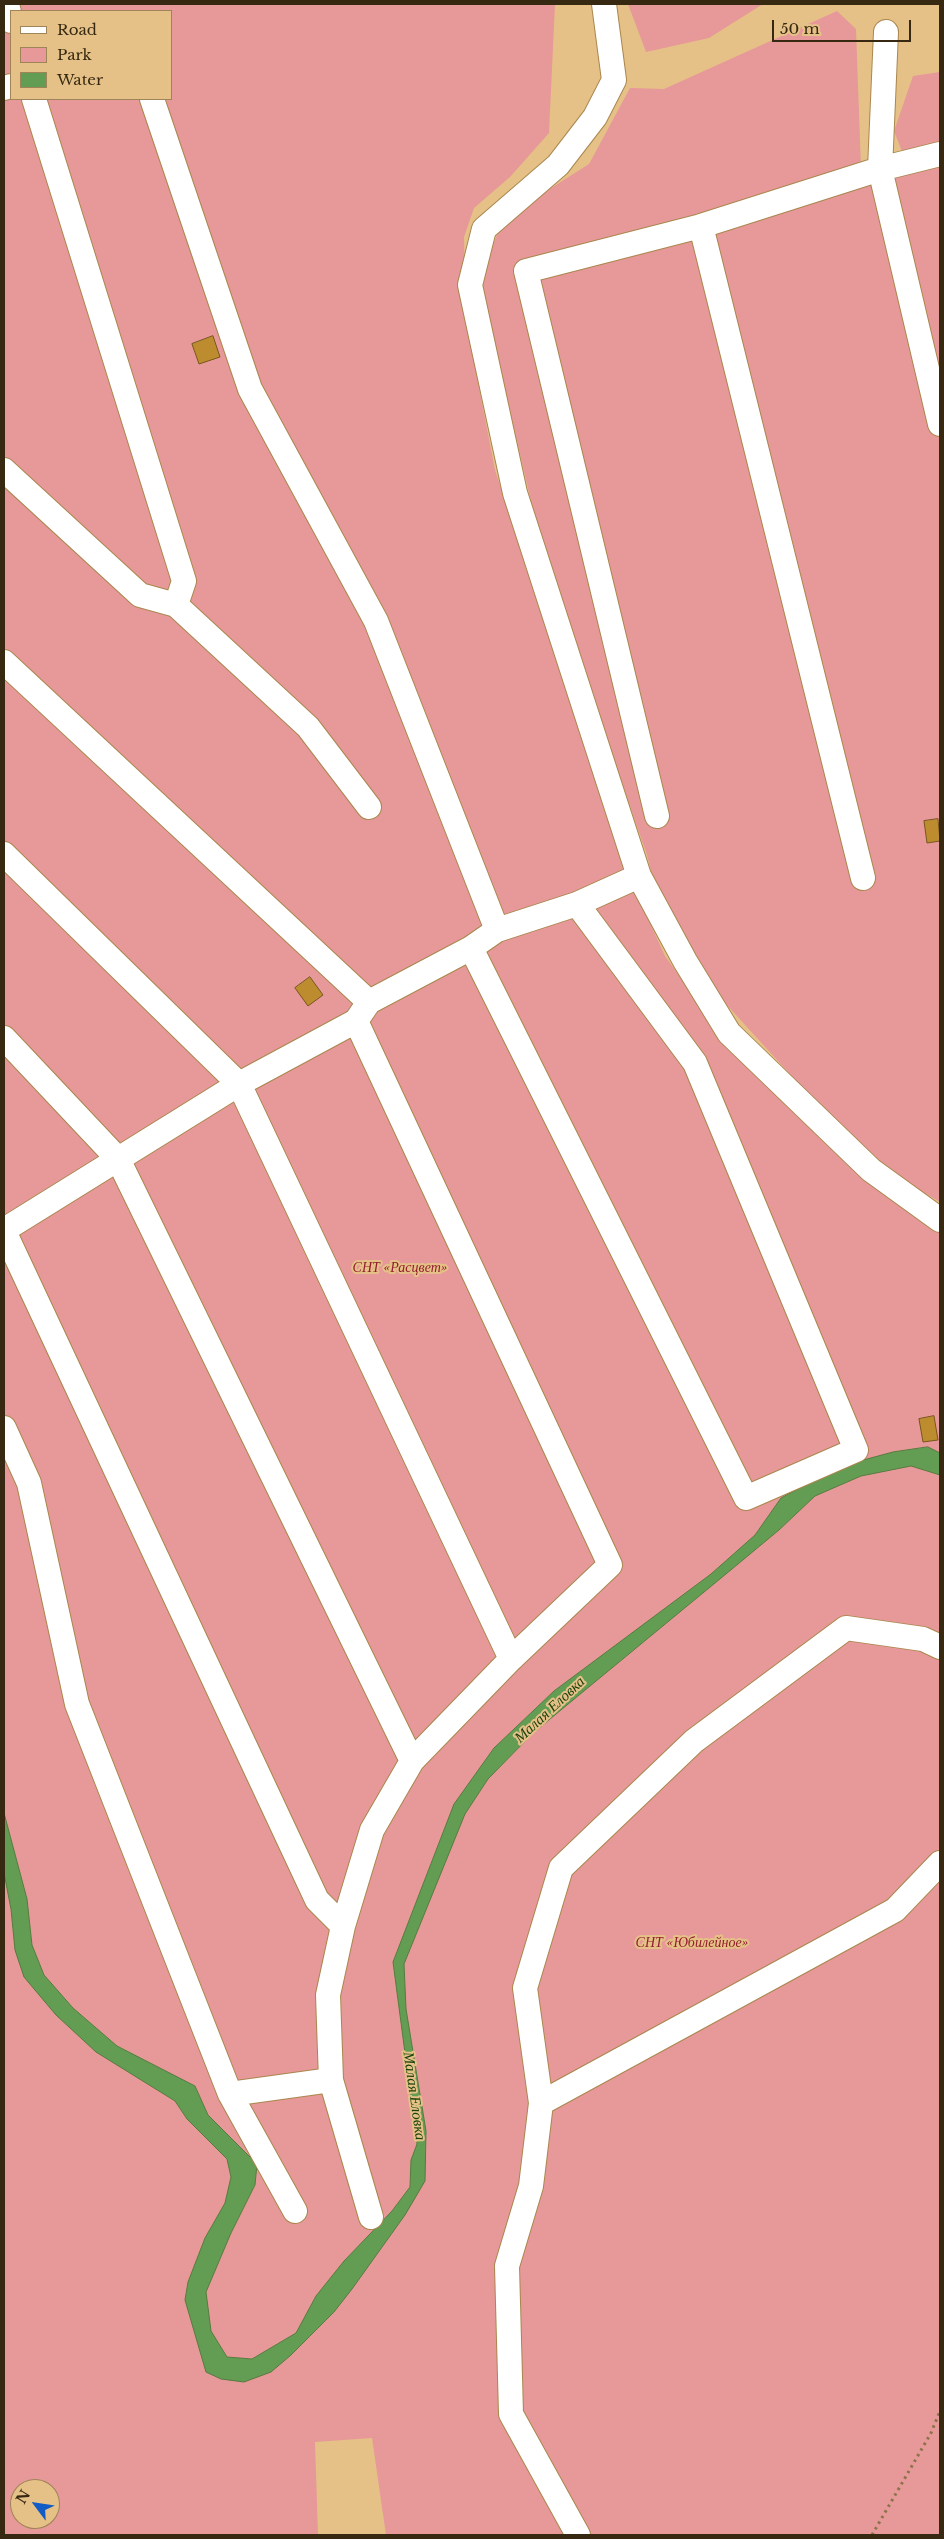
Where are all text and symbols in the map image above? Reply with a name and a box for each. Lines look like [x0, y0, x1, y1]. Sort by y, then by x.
legend [10, 10, 172, 100]
scale bar [774, 10, 913, 42]
text: 50 m [780, 19, 820, 38]
text: Road [57, 20, 97, 39]
text: Park [57, 45, 92, 64]
text: Water [57, 70, 103, 89]
park label: СНТ «Расцвет» [353, 1260, 447, 1276]
water label: Малая Еловка [511, 1673, 589, 1747]
park label: СНТ «Юбилейное» [636, 1935, 748, 1951]
water label: Малая Еловка [399, 2051, 429, 2141]
north arrow [10, 2479, 60, 2529]
text: N [12, 2487, 34, 2507]

